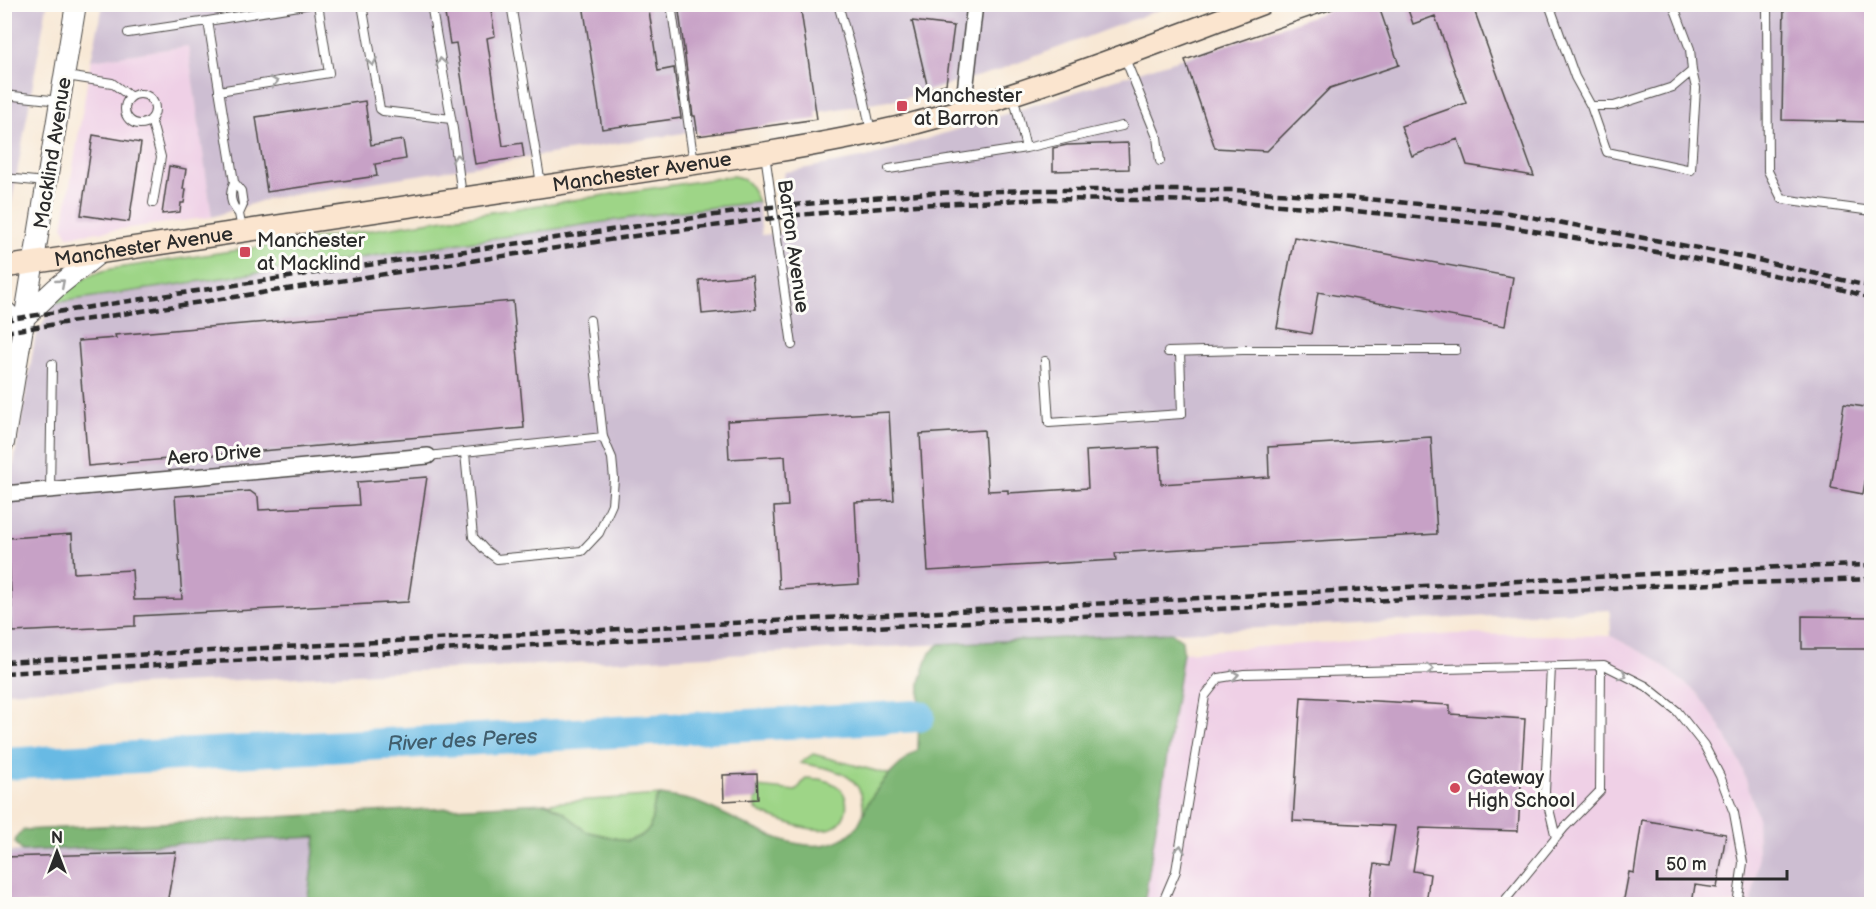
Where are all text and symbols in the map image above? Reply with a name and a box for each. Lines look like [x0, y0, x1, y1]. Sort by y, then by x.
one-way arrow [435, 57, 448, 67]
one-way arrow [366, 58, 378, 67]
street label: Macklind Avenue [29, 75, 77, 231]
one-way arrow [270, 76, 279, 88]
place label: Manchester at Barron [914, 84, 1023, 131]
marker: Manchester at Barron [895, 99, 909, 113]
street label: Manchester Avenue [551, 147, 733, 198]
one-way arrow [451, 153, 463, 163]
street label: Barron Avenue [772, 178, 814, 314]
street label: Manchester Avenue [53, 222, 235, 272]
place label: Manchester at Macklind [257, 229, 366, 276]
marker: Manchester at Macklind [238, 245, 252, 259]
one-way arrow [55, 279, 65, 290]
street label: Aero Drive [166, 439, 262, 471]
one-way arrow [1426, 663, 1435, 676]
one-way arrow [1617, 667, 1628, 679]
one-way arrow [1231, 670, 1240, 682]
water label: River des Peres [387, 724, 539, 757]
place label: Gateway High School [1467, 766, 1575, 813]
marker: Gateway High School [1448, 781, 1462, 795]
north arrow [27, 822, 87, 882]
text: N [51, 829, 63, 848]
scale bar [1657, 843, 1788, 881]
one-way arrow [1173, 845, 1186, 855]
text: 50 m [1666, 854, 1707, 875]

